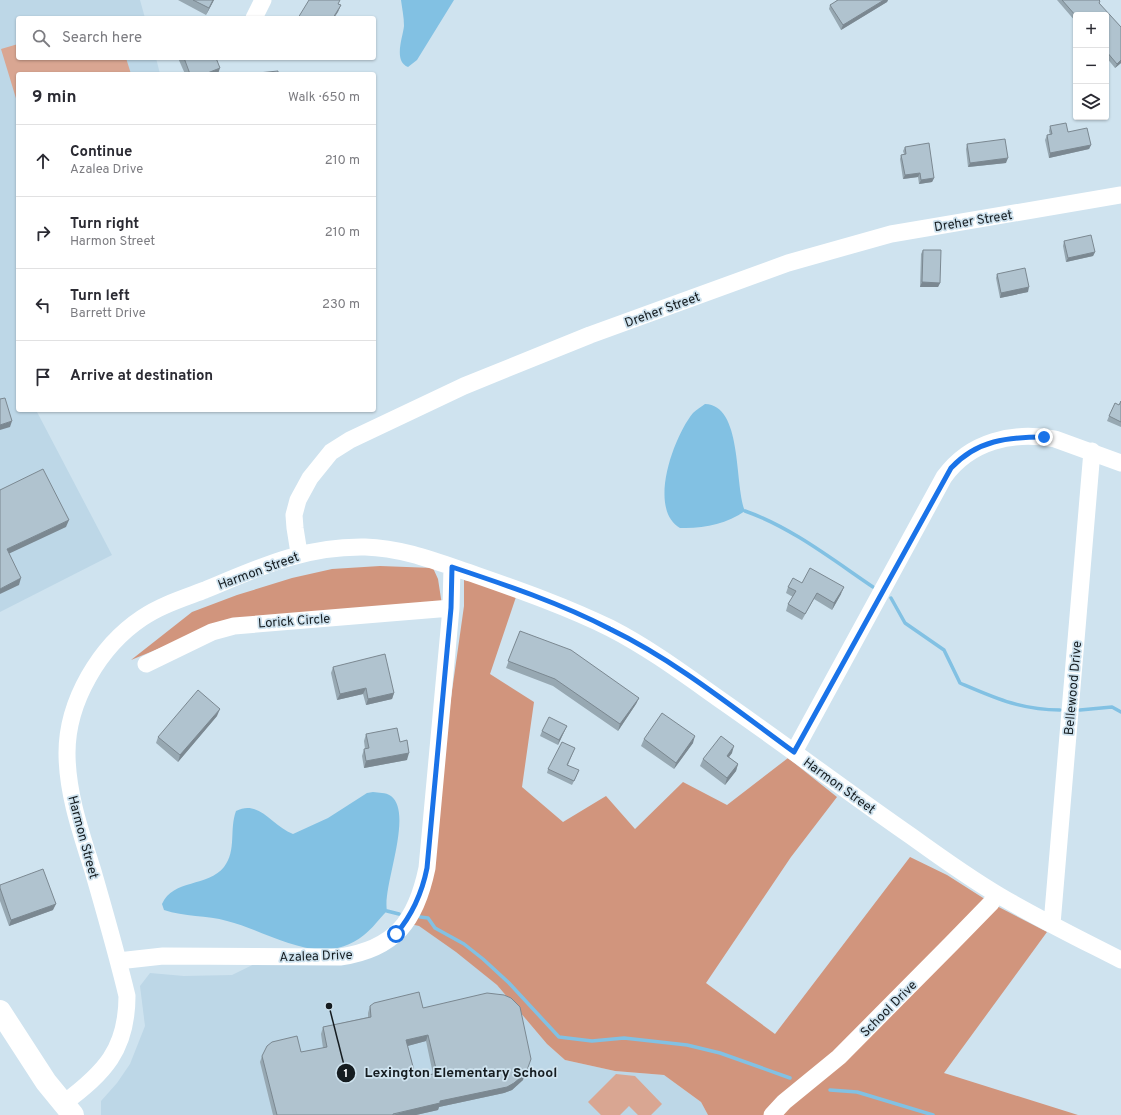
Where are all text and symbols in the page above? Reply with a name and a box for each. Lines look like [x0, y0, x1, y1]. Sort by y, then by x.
map controls [1073, 12, 1109, 120]
button: + [1073, 12, 1109, 48]
search box [16, 16, 376, 60]
icon: search [30, 27, 52, 49]
text: Search here [62, 29, 142, 48]
button: − [1073, 48, 1109, 84]
button: layers [1073, 84, 1109, 120]
text: 9 min [32, 87, 76, 109]
text: Walk · 650 m [288, 90, 360, 106]
text: Continue [70, 143, 132, 162]
icon: ahead [32, 150, 54, 172]
text: 210 m [325, 153, 360, 169]
text: Azalea Drive [70, 162, 143, 178]
street label: Dreher Street [933, 208, 1014, 236]
text: Turn right [70, 215, 139, 234]
icon: right [32, 222, 54, 244]
text: 210 m [325, 225, 360, 241]
text: Harmon Street [70, 234, 155, 250]
text: Turn left [70, 287, 130, 306]
street label: Dreher Street [623, 290, 703, 332]
icon: left [32, 294, 54, 316]
text: 230 m [322, 297, 360, 313]
text: Barrett Drive [70, 306, 146, 322]
icon: arrive [32, 366, 54, 388]
text: Arrive at destination [70, 367, 213, 386]
route end [1035, 428, 1053, 446]
street label: Harmon Street [216, 550, 302, 594]
street label: Lorick Circle [257, 611, 331, 633]
street label: Bellewood Drive [1062, 640, 1086, 736]
street label: Harmon Street [800, 755, 878, 818]
street label: Harmon Street [63, 794, 101, 881]
route start [387, 925, 405, 943]
street label: Azalea Drive [279, 948, 353, 966]
street label: School Drive [858, 978, 921, 1041]
callout: Lexington Elementary School [336, 1060, 565, 1086]
text: Lexington Elementary School [365, 1065, 557, 1082]
text: 1 [344, 1066, 348, 1082]

